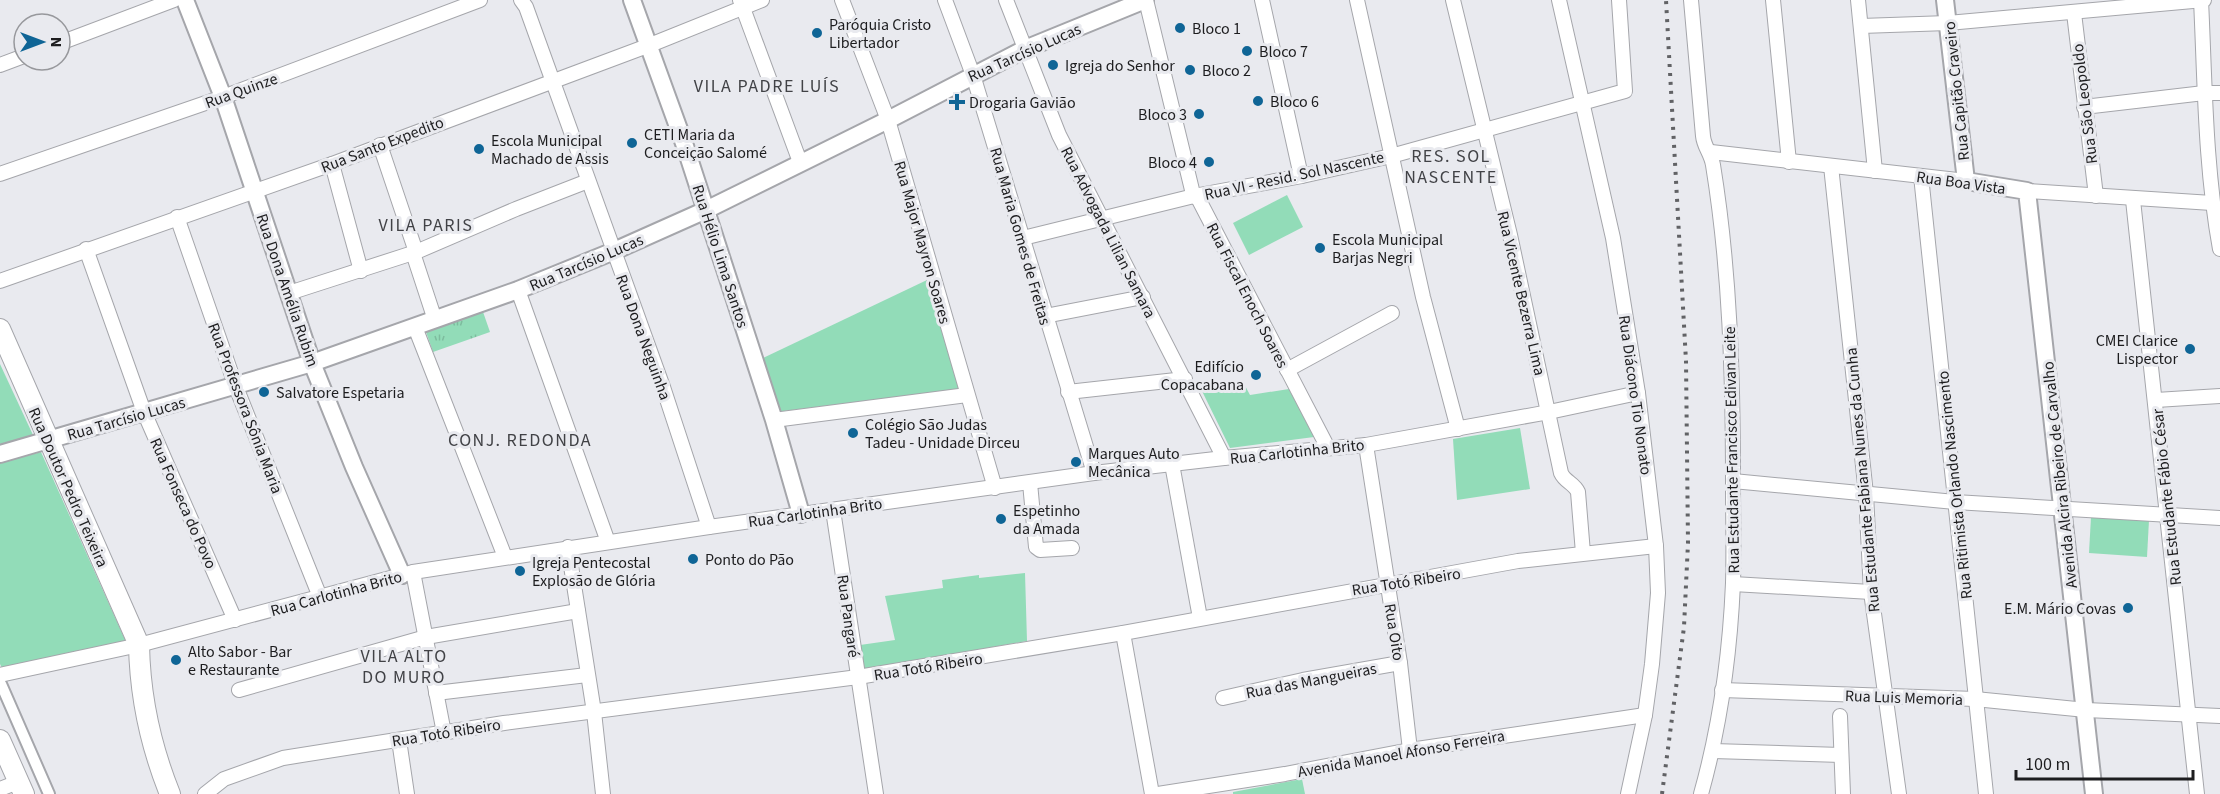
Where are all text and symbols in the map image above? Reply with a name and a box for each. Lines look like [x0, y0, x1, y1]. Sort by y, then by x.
north arrow [12, 12, 72, 72]
place label: Paróquia Cristo Libertador [829, 14, 931, 54]
street label: Rua Tarcísio Lucas [964, 18, 1085, 88]
place label: Bloco 1 [1192, 18, 1241, 40]
street label: Rua Capitão Craveiro [1939, 20, 1975, 162]
marker: Bloco 1 [1173, 21, 1187, 35]
marker: Paróquia Cristo Libertador [810, 26, 824, 40]
text: N [45, 37, 67, 47]
place label: Bloco 7 [1259, 41, 1308, 63]
street label: Rua São Leopoldo [2067, 43, 2103, 165]
marker: Bloco 7 [1240, 44, 1254, 58]
place label: Igreja do Senhor [1065, 55, 1175, 77]
marker: Igreja do Senhor [1046, 58, 1060, 72]
place label: Bloco 2 [1202, 60, 1251, 82]
marker: Bloco 2 [1183, 63, 1197, 77]
street label: Rua Quinze [202, 68, 281, 114]
district label: VILA PADRE LUÍS [694, 74, 840, 99]
place label: Bloco 6 [1270, 91, 1319, 113]
place label: Drogaria Gavião [969, 92, 1076, 114]
marker: Bloco 6 [1251, 94, 1265, 108]
marker: Drogaria Gavião [950, 95, 964, 109]
place label: Bloco 3 [1138, 104, 1187, 126]
marker: Bloco 3 [1192, 107, 1206, 121]
street label: Rua Santo Expedito [318, 111, 447, 179]
place label: CETI Maria da Conceição Salomé [644, 124, 767, 164]
place label: Escola Municipal Machado de Assis [491, 130, 609, 170]
marker: CETI Maria da Conceição Salomé [625, 136, 639, 150]
marker: Escola Municipal Machado de Assis [472, 142, 486, 156]
street label: Rua Advogada Lilian Samara [1055, 143, 1161, 322]
district label: RES. SOL NASCENTE [1404, 144, 1498, 190]
street label: Rua Maria Gomes de Freitas [984, 145, 1056, 328]
street label: Rua VI - Resid. Sol Nascente [1202, 146, 1386, 206]
place label: Bloco 4 [1148, 152, 1197, 174]
marker: Bloco 4 [1202, 155, 1216, 169]
street label: Rua Major Mayron Soares [888, 158, 956, 327]
street label: Rua Boa Vista [1915, 166, 2007, 200]
street label: Rua Hélio Lima Santos [686, 182, 754, 331]
street label: Rua Vicente Bezerra Lima [1491, 209, 1551, 378]
street label: Rua Dona Amélia Rubim [251, 211, 324, 370]
district label: VILA PARIS [379, 213, 473, 238]
street label: Rua Fiscal Enoch Soares [1201, 219, 1293, 372]
street label: Rua Tarcísio Lucas [526, 229, 647, 297]
place label: Escola Municipal Barjas Negri [1332, 229, 1443, 269]
marker: Escola Municipal Barjas Negri [1313, 241, 1327, 255]
street label: Rua Dona Neguinha [610, 272, 676, 403]
street label: Rua Diácono Tio Nonato [1613, 314, 1657, 476]
street label: Rua Professora Sônia Maria [202, 320, 288, 497]
street label: Rua Estudante Francisco Edivan Leite [1719, 326, 1745, 574]
place label: CMEI Clarice Lispector [2096, 330, 2178, 370]
marker: CMEI Clarice Lispector [2183, 342, 2197, 356]
street label: Rua Estudante Fabiana Nunes da Cunha [1840, 347, 1886, 613]
place label: Edifício Copacabana [1161, 356, 1244, 396]
street label: Avenida Alcira Ribeiro de Carvalho [2037, 360, 2083, 589]
marker: Edifício Copacabana [1249, 368, 1263, 382]
street label: Rua Ritimista Orlando Nascimento [1932, 370, 1978, 600]
place label: Salvatore Espetaria [276, 382, 405, 404]
marker: Salvatore Espetaria [257, 385, 271, 399]
street label: Rua Tarcísio Lucas [65, 392, 188, 446]
street label: Rua Doutor Pedro Teixeira [23, 404, 113, 571]
street label: Rua Estudante Fábio César [2147, 407, 2187, 586]
place label: Colégio São Judas Tadeu - Unidade Dirceu [865, 414, 1020, 454]
marker: Colégio São Judas Tadeu - Unidade Dirceu [846, 426, 860, 440]
district label: CONJ. REDONDA [448, 428, 592, 453]
street label: Rua Fonseca do Povo [144, 434, 222, 572]
street label: Rua Carlotinha Brito [1229, 434, 1365, 470]
place label: Marques Auto Mecânica [1088, 443, 1180, 483]
marker: Marques Auto Mecânica [1069, 455, 1083, 469]
street label: Rua Carlotinha Brito [747, 493, 884, 533]
place label: Espetinho da Amada [1013, 500, 1080, 540]
marker: Espetinho da Amada [994, 512, 1008, 526]
place label: Ponto do Pão [705, 549, 794, 571]
place label: Igreja Pentecostal Explosão de Glória [532, 552, 656, 592]
marker: Ponto do Pão [686, 552, 700, 566]
street label: Rua Totó Ribeiro [1350, 563, 1462, 601]
marker: Igreja Pentecostal Explosão de Glória [513, 564, 527, 578]
street label: Rua Carlotinha Brito [268, 566, 404, 622]
street label: Rua Pangaré [831, 573, 865, 659]
place label: E.M. Mário Covas [2004, 598, 2116, 620]
marker: E.M. Mário Covas [2121, 601, 2135, 615]
street label: Rua Oito [1379, 602, 1409, 662]
place label: Alto Sabor - Bar e Restaurante [188, 641, 292, 681]
district label: VILA ALTO DO MURO [360, 644, 448, 690]
street label: Rua Totó Ribeiro [872, 648, 984, 686]
marker: Alto Sabor - Bar e Restaurante [169, 653, 183, 667]
street label: Rua das Mangueiras [1244, 657, 1379, 704]
street label: Rua Luis Memoria [1844, 685, 1963, 711]
street label: Rua Totó Ribeiro [390, 714, 502, 752]
street label: Avenida Manoel Afonso Ferreira [1296, 725, 1506, 783]
scale bar [2016, 743, 2193, 781]
text: 100 m [2025, 752, 2070, 777]

